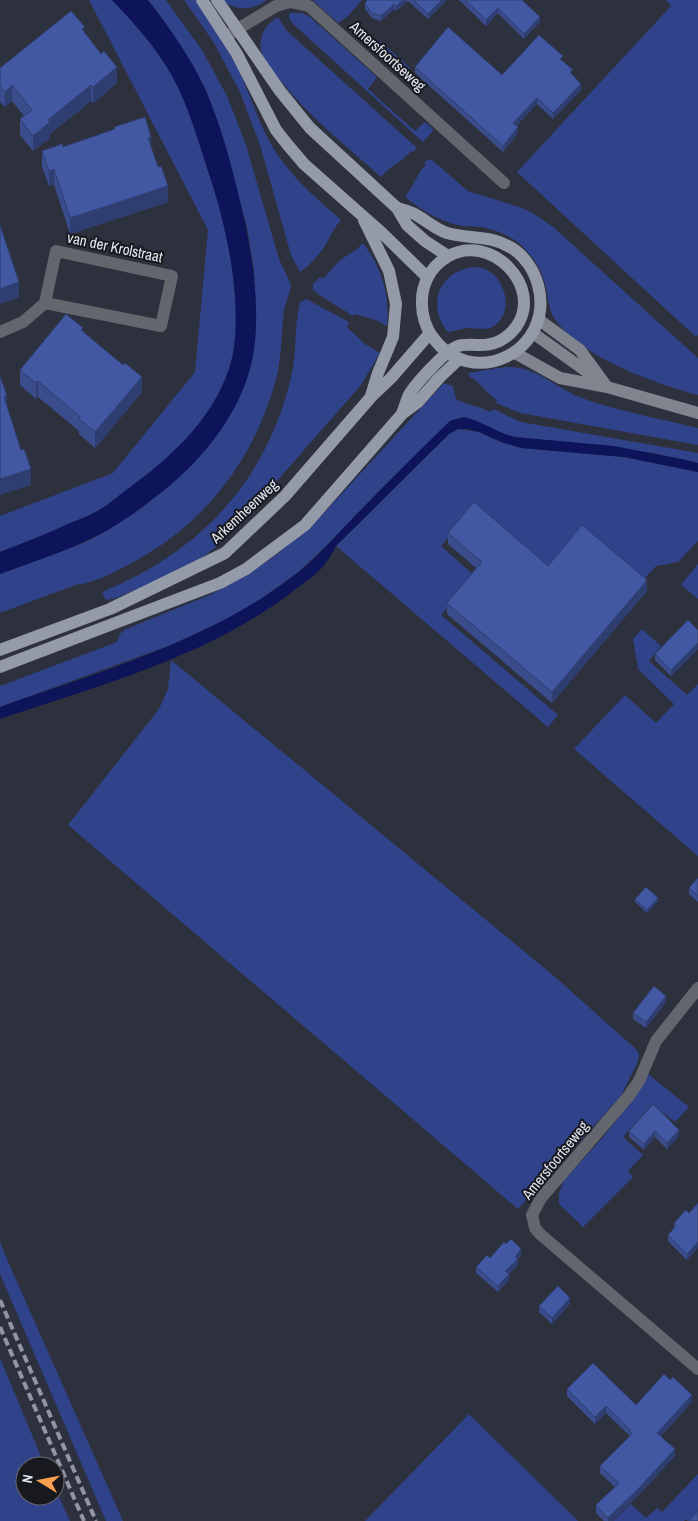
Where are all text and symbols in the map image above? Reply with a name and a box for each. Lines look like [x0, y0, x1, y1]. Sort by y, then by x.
street label: Amersfoortseweg [345, 16, 431, 96]
street label: van der Krolstraat [65, 227, 165, 267]
street label: Arkemheenweg [205, 474, 283, 549]
street label: Amersfoortseweg [516, 1116, 593, 1205]
north arrow [15, 1456, 65, 1506]
text: N [18, 1473, 37, 1484]

